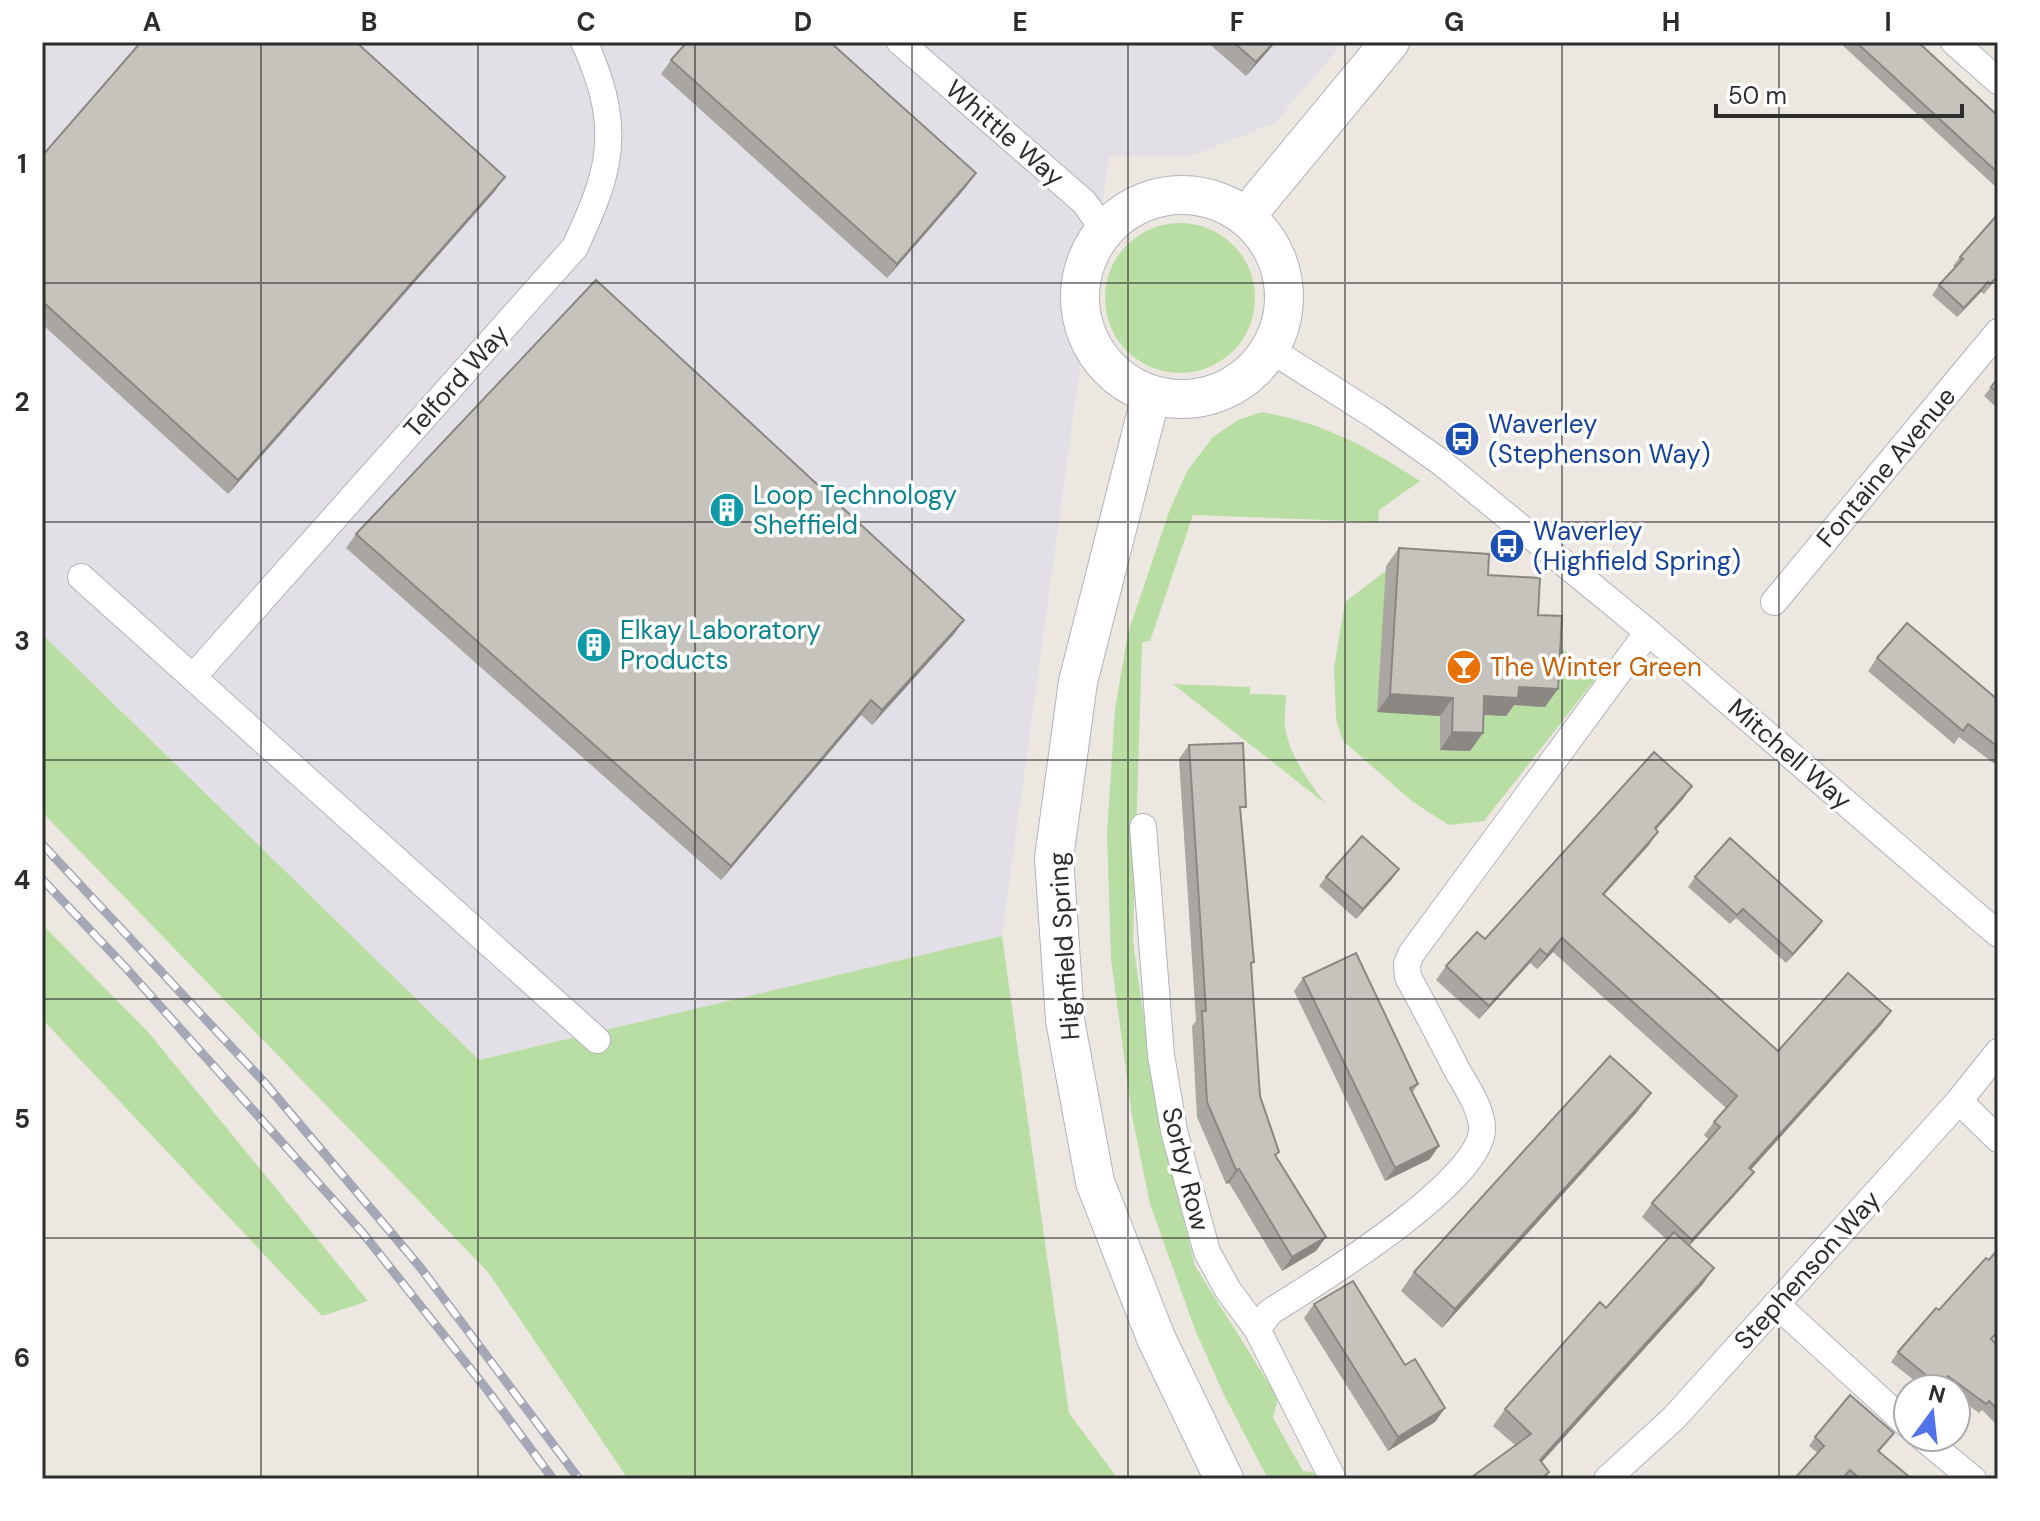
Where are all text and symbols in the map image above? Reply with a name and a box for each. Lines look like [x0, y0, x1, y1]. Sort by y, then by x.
text: A [143, 5, 161, 39]
text: B [361, 5, 377, 39]
text: C [576, 5, 596, 39]
text: D [794, 5, 812, 39]
text: E [1012, 5, 1028, 39]
text: F [1230, 5, 1244, 39]
text: G [1444, 5, 1464, 39]
text: H [1662, 5, 1680, 39]
text: I [1884, 5, 1892, 39]
scale bar [1716, 68, 1962, 118]
street label: Whittle Way [939, 72, 1071, 194]
text: 50 m [1728, 80, 1787, 111]
text: 1 [17, 147, 27, 181]
street label: Telford Way [396, 317, 516, 445]
street label: Fontaine Avenue [1809, 380, 1963, 554]
text: 2 [14, 385, 30, 419]
place label: Waverley (Stephenson Way) [1488, 407, 1710, 471]
bus stop icon: Waverley (Stephenson Way) [1443, 420, 1481, 458]
place label: Loop Technology Sheffield [753, 478, 957, 542]
building icon: Loop Technology Sheffield [708, 491, 746, 529]
place label: Waverley (Highfield Spring) [1533, 514, 1741, 578]
bus stop icon: Waverley (Highfield Spring) [1488, 527, 1526, 565]
place label: Elkay Laboratory Products [620, 613, 821, 677]
text: 3 [14, 624, 30, 658]
building icon: Elkay Laboratory Products [575, 626, 613, 664]
bar icon: The Winter Green [1445, 648, 1483, 686]
place label: The Winter Green [1490, 650, 1702, 684]
street label: Mitchell Way [1721, 691, 1859, 817]
street label: Highfield Spring [1040, 851, 1088, 1041]
text: 4 [14, 863, 30, 897]
text: 5 [14, 1102, 30, 1136]
street label: Sorby Row [1154, 1104, 1218, 1234]
street label: Stephenson Way [1726, 1183, 1888, 1357]
text: 6 [14, 1341, 30, 1375]
north arrow [1892, 1373, 1972, 1453]
text: N [1926, 1378, 1949, 1410]

